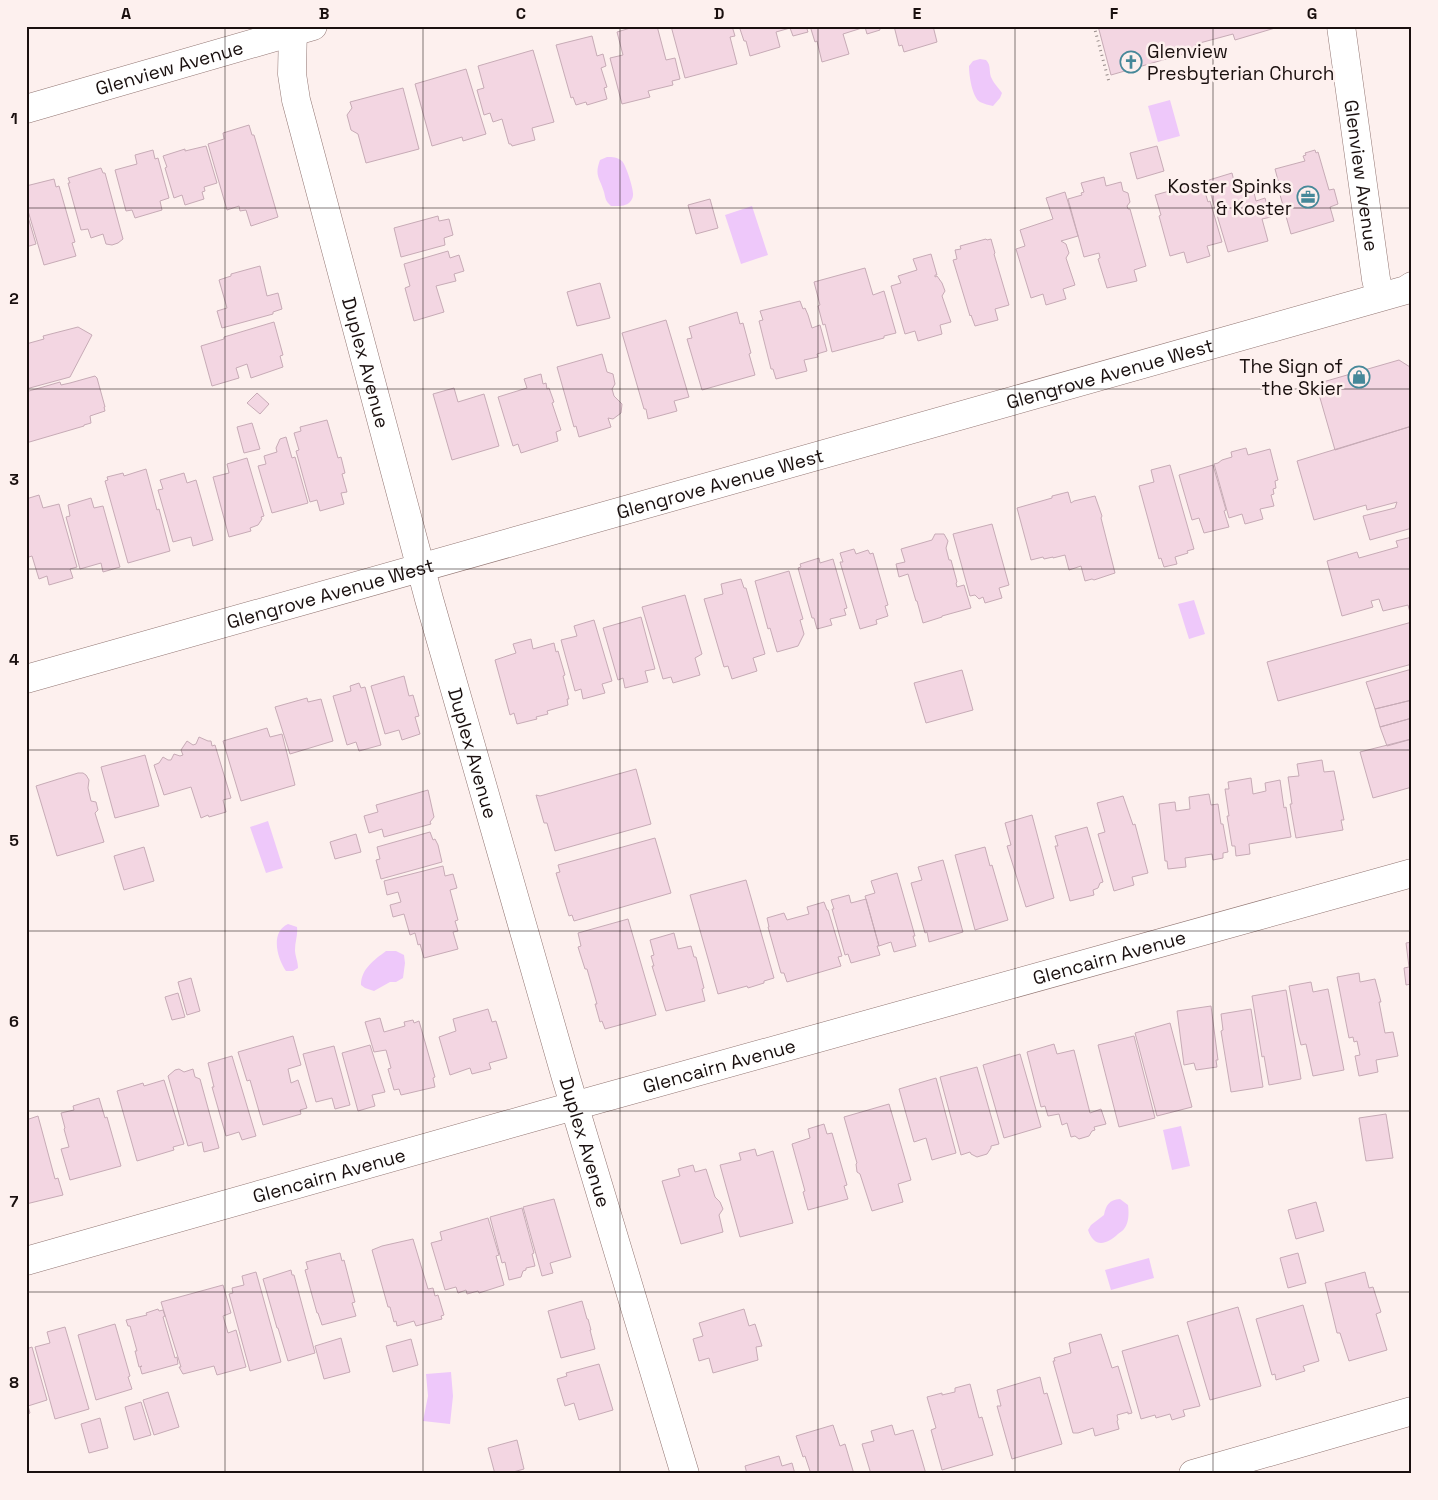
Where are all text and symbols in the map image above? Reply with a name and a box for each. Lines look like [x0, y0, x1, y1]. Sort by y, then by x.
text: A [121, 3, 131, 24]
text: B [319, 3, 329, 24]
text: C [516, 3, 526, 24]
text: D [714, 3, 724, 24]
text: E [913, 3, 922, 24]
text: F [1110, 3, 1119, 24]
text: G [1307, 3, 1317, 24]
street label: Glenview Avenue [92, 34, 246, 101]
place label: Glenview Presbyterian Church [1147, 39, 1334, 86]
church icon: Glenview Presbyterian Church [1119, 50, 1143, 74]
street label: Glenview Avenue [1339, 98, 1385, 253]
text: 1 [10, 108, 18, 129]
place label: Koster Spinks & Koster [1167, 174, 1292, 221]
office icon: Koster Spinks & Koster [1296, 185, 1320, 209]
text: 2 [9, 288, 19, 309]
street label: Duplex Avenue [337, 294, 395, 431]
street label: Glengrove Avenue West [1003, 332, 1216, 415]
place label: The Sign of the Skier [1239, 354, 1343, 401]
shop icon: The Sign of the Skier [1347, 365, 1371, 389]
street label: Glengrove Avenue West [613, 442, 826, 524]
text: 3 [9, 469, 19, 490]
street label: Glengrove Avenue West [224, 552, 437, 634]
text: 4 [9, 649, 19, 670]
street label: Duplex Avenue [443, 685, 504, 821]
text: 5 [9, 830, 19, 851]
street label: Glencairn Avenue [1030, 924, 1189, 990]
text: 6 [9, 1011, 19, 1032]
street label: Glencairn Avenue [640, 1032, 798, 1099]
street label: Duplex Avenue [554, 1074, 617, 1210]
street label: Glencairn Avenue [250, 1142, 408, 1209]
text: 7 [10, 1191, 19, 1212]
text: 8 [9, 1372, 19, 1393]

